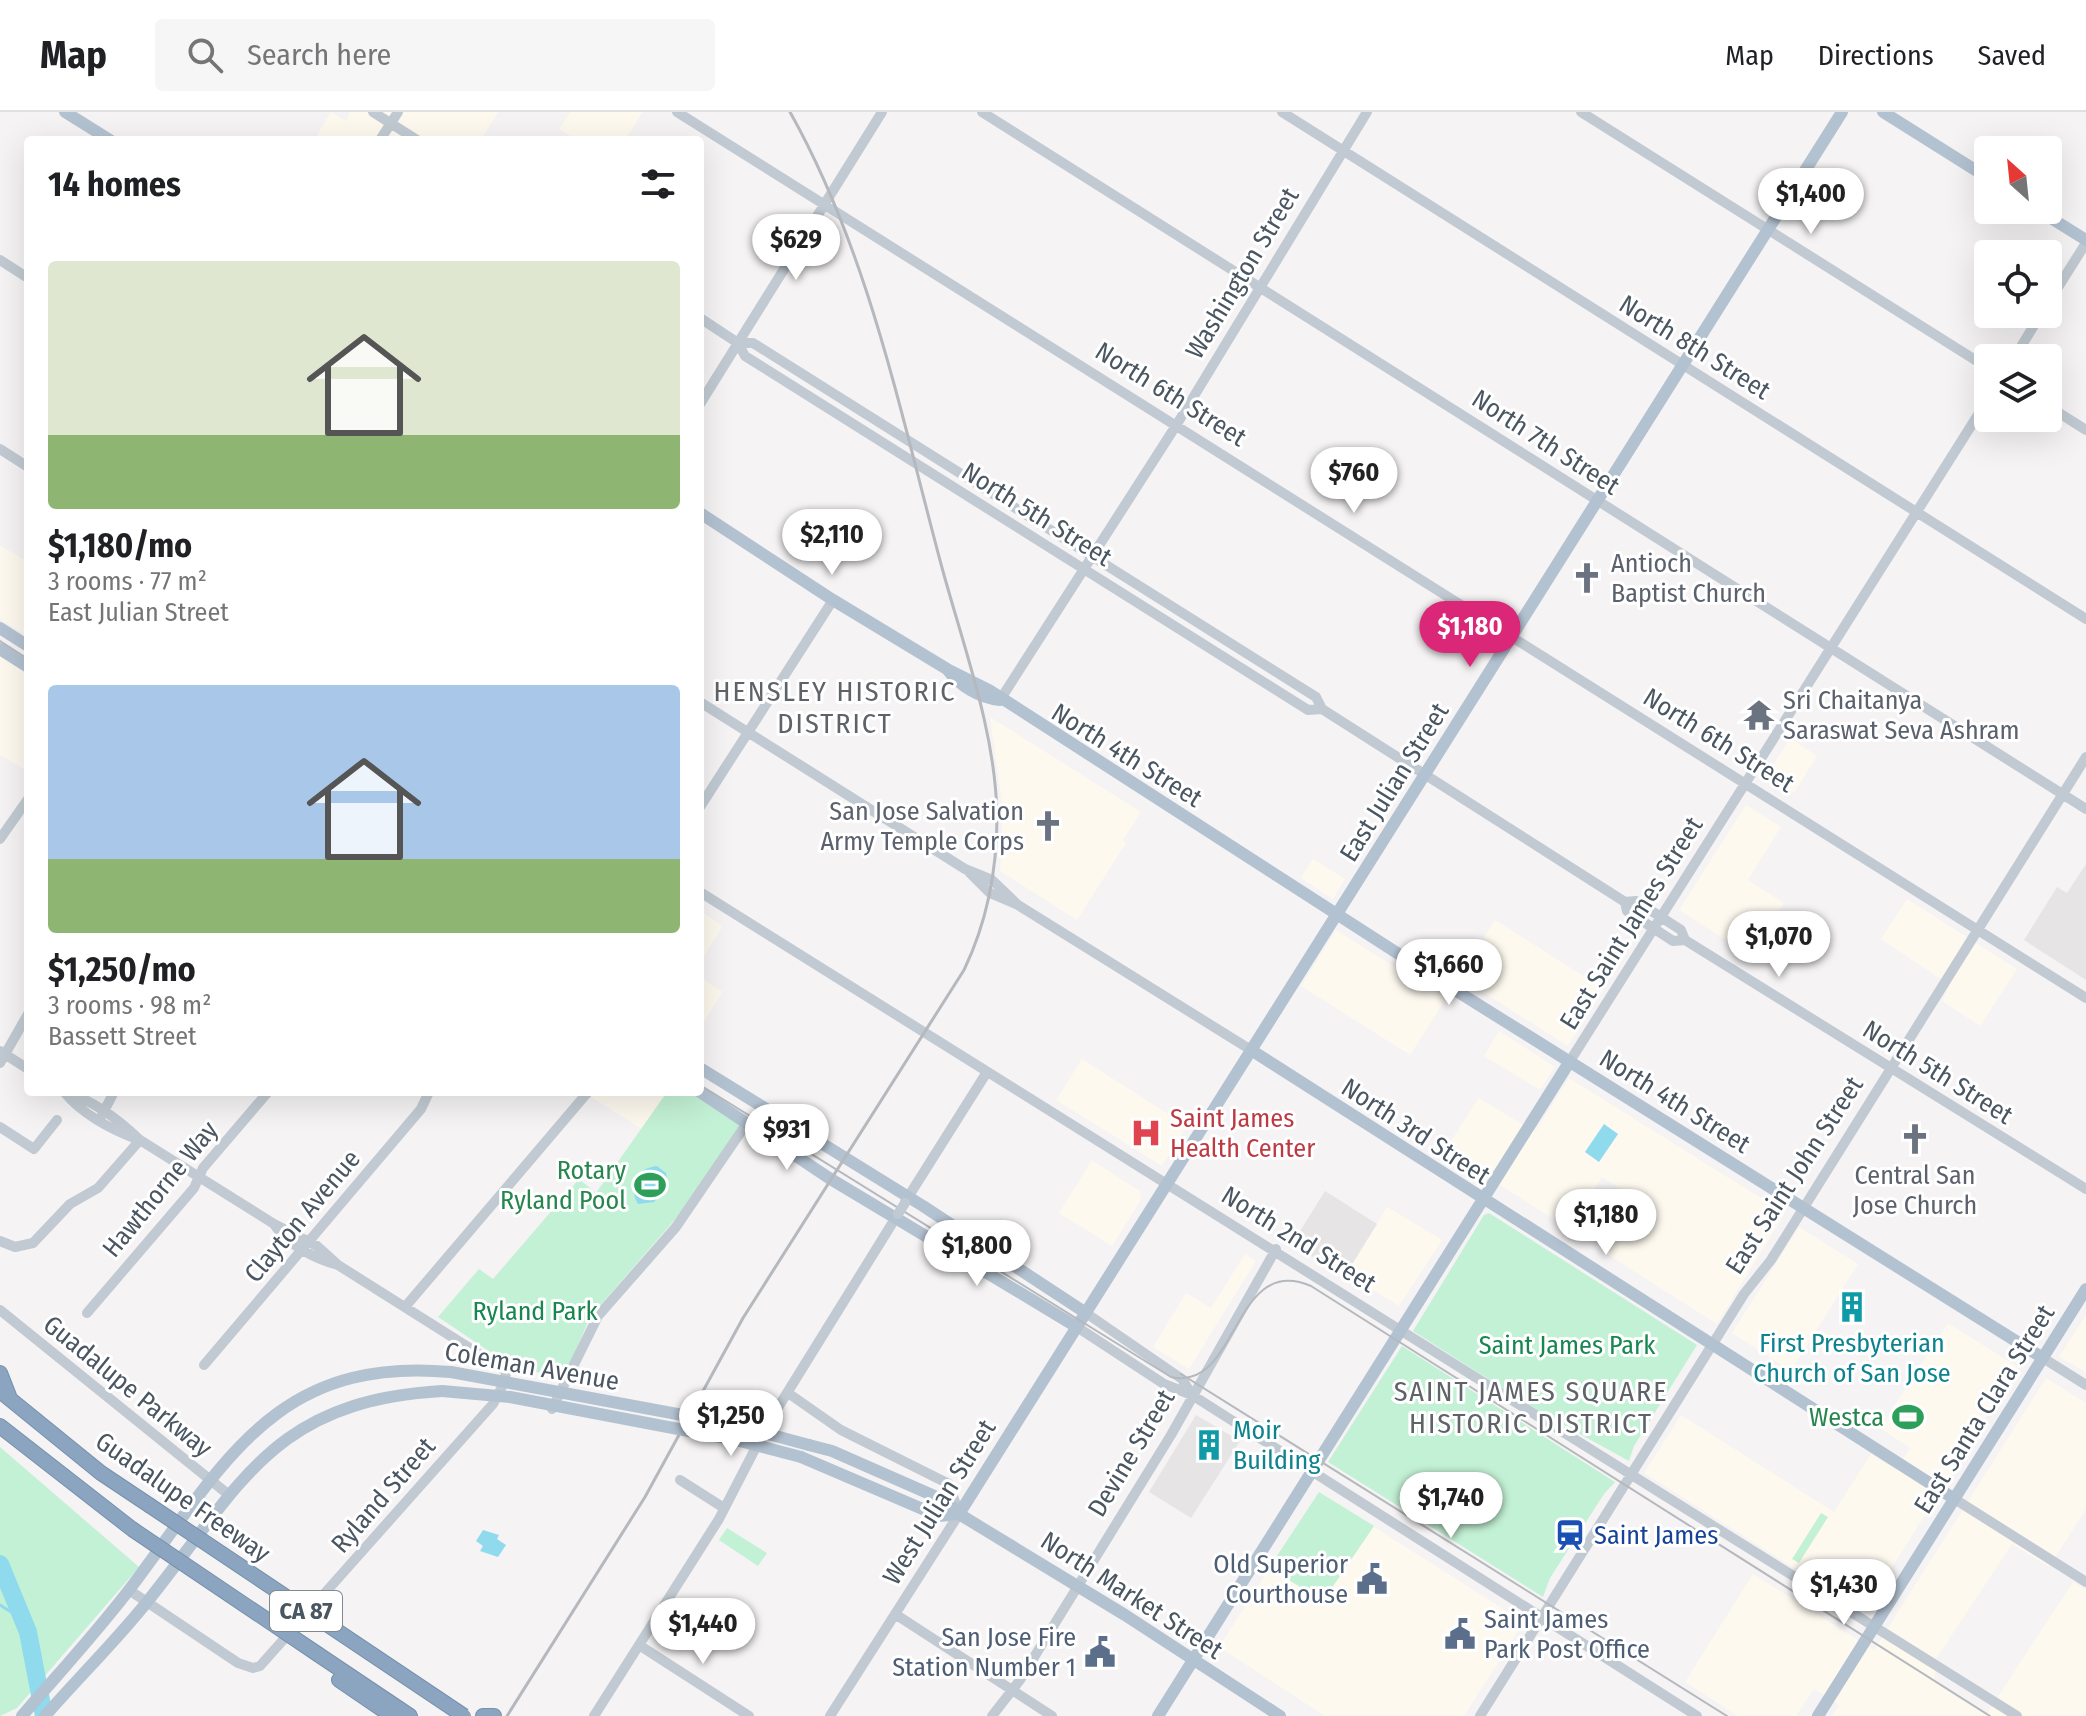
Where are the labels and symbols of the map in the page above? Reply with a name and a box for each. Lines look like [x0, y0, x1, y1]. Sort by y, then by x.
north arrow [1974, 136, 2062, 224]
pin: $1,400 [1746, 168, 1876, 236]
street label: Washington Street [1179, 182, 1306, 364]
pin: $629 [749, 214, 843, 282]
street label: North 8th Street [1614, 289, 1776, 406]
street label: North 6th Street [1090, 336, 1252, 453]
street label: North 7th Street [1466, 383, 1626, 502]
pin: $760 [1307, 447, 1401, 515]
street label: North 5th Street [956, 456, 1118, 573]
pin: $2,110 [767, 509, 897, 577]
place label: Antioch Baptist Church [1611, 548, 1766, 609]
church icon: Antioch Baptist Church [1570, 561, 1604, 595]
pin: $1,180 [1405, 601, 1535, 669]
district label: HENSLEY HISTORIC DISTRICT [714, 675, 956, 740]
street label: North 6th Street [1638, 682, 1800, 799]
place label: Sri Chaitanya Saraswat Seva Ashram [1783, 685, 2020, 746]
street label: North 4th Street [1046, 697, 1208, 814]
street label: East Julian Street [1333, 697, 1456, 867]
temple icon: Sri Chaitanya Saraswat Seva Ashram [1742, 698, 1776, 732]
place label: San Jose Salvation Army Temple Corps [820, 796, 1024, 857]
church icon: San Jose Salvation Army Temple Corps [1031, 809, 1065, 843]
street label: East Saint James Street [1554, 811, 1710, 1035]
pin: $1,070 [1714, 911, 1844, 979]
pin: $1,660 [1384, 939, 1514, 1007]
street label: North 5th Street [1857, 1014, 2019, 1131]
street label: North 4th Street [1594, 1043, 1756, 1160]
street label: East Saint John Street [1719, 1070, 1870, 1280]
street label: North 3rd Street [1336, 1072, 1496, 1191]
place label: Saint James Health Center [1170, 1103, 1315, 1164]
pin: $931 [740, 1104, 834, 1172]
street label: Hawthorne Way [96, 1115, 225, 1263]
hospital icon: Saint James Health Center [1129, 1116, 1163, 1150]
church icon: Central San Jose Church [1898, 1122, 1932, 1156]
street label: Clayton Avenue [238, 1144, 367, 1289]
place label: Rotary Ryland Pool [500, 1155, 626, 1216]
place label: Central San Jose Church [1853, 1160, 1977, 1221]
sports icon: Rotary Ryland Pool [633, 1168, 667, 1202]
street label: North 2nd Street [1216, 1180, 1382, 1299]
pin: $1,180 [1541, 1189, 1671, 1257]
pin: $1,800 [912, 1220, 1042, 1288]
building icon: First Presbyterian Church of San Jose [1835, 1290, 1869, 1324]
park label: Ryland Park [472, 1296, 598, 1327]
street label: East Santa Clara Street [1908, 1299, 2061, 1519]
street label: Guadalupe Parkway [37, 1309, 218, 1464]
place label: First Presbyterian Church of San Jose [1753, 1328, 1951, 1389]
park label: Saint James Park [1479, 1330, 1656, 1361]
street label: Coleman Avenue [442, 1336, 622, 1397]
district label: SAINT JAMES SQUARE HISTORIC DISTRICT [1394, 1375, 1668, 1440]
street label: Devine Street [1081, 1384, 1182, 1522]
pin: $1,250 [666, 1390, 796, 1458]
sports icon: Westca [1891, 1400, 1925, 1434]
place label: Westca [1809, 1402, 1884, 1433]
street label: West Julian Street [876, 1414, 1003, 1590]
place label: Moir Building [1233, 1415, 1321, 1476]
street label: Guadalupe Freeway [89, 1426, 276, 1569]
building icon: Moir Building [1192, 1428, 1226, 1462]
street label: Ryland Street [325, 1431, 442, 1559]
pin: $1,740 [1386, 1472, 1516, 1540]
station icon: Saint James [1553, 1518, 1587, 1552]
place label: Saint James [1594, 1520, 1718, 1551]
street label: North Market Street [1035, 1525, 1229, 1666]
place label: Old Superior Courthouse [1213, 1549, 1348, 1610]
pin: $1,430 [1779, 1559, 1909, 1627]
public building icon: Old Superior Courthouse [1355, 1562, 1389, 1596]
road number: CA 87 [270, 1591, 342, 1631]
pin: $1,440 [638, 1598, 768, 1666]
place label: Saint James Park Post Office [1484, 1604, 1650, 1665]
public building icon: Saint James Park Post Office [1443, 1617, 1477, 1651]
place label: San Jose Fire Station Number 1 [892, 1622, 1076, 1683]
public building icon: San Jose Fire Station Number 1 [1083, 1635, 1117, 1669]

